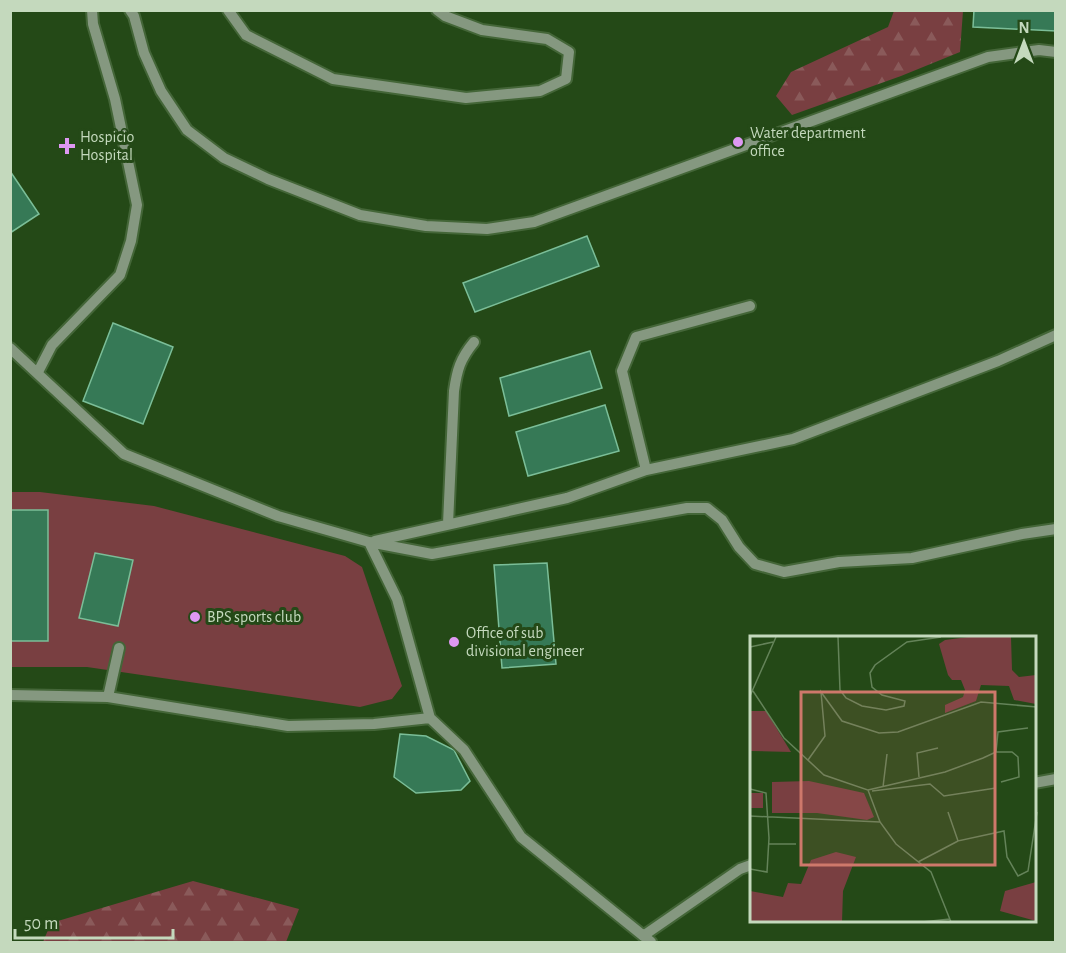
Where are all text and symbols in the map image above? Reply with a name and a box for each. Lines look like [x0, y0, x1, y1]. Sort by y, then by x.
north arrow [994, 12, 1054, 72]
text: N [1018, 20, 1030, 36]
place label: Water department office [750, 125, 866, 159]
place label: Hospicio Hospital [80, 129, 134, 163]
marker: Water department office [731, 135, 745, 149]
marker: Hospicio Hospital [58, 137, 76, 155]
place label: BPS sports club [207, 609, 301, 625]
marker: BPS sports club [188, 610, 202, 624]
place label: Office of sub divisional engineer [466, 625, 585, 659]
marker: Office of sub divisional engineer [447, 635, 461, 649]
inset map [750, 636, 1036, 923]
scale bar [15, 902, 172, 940]
text: 50 m [24, 915, 58, 933]

